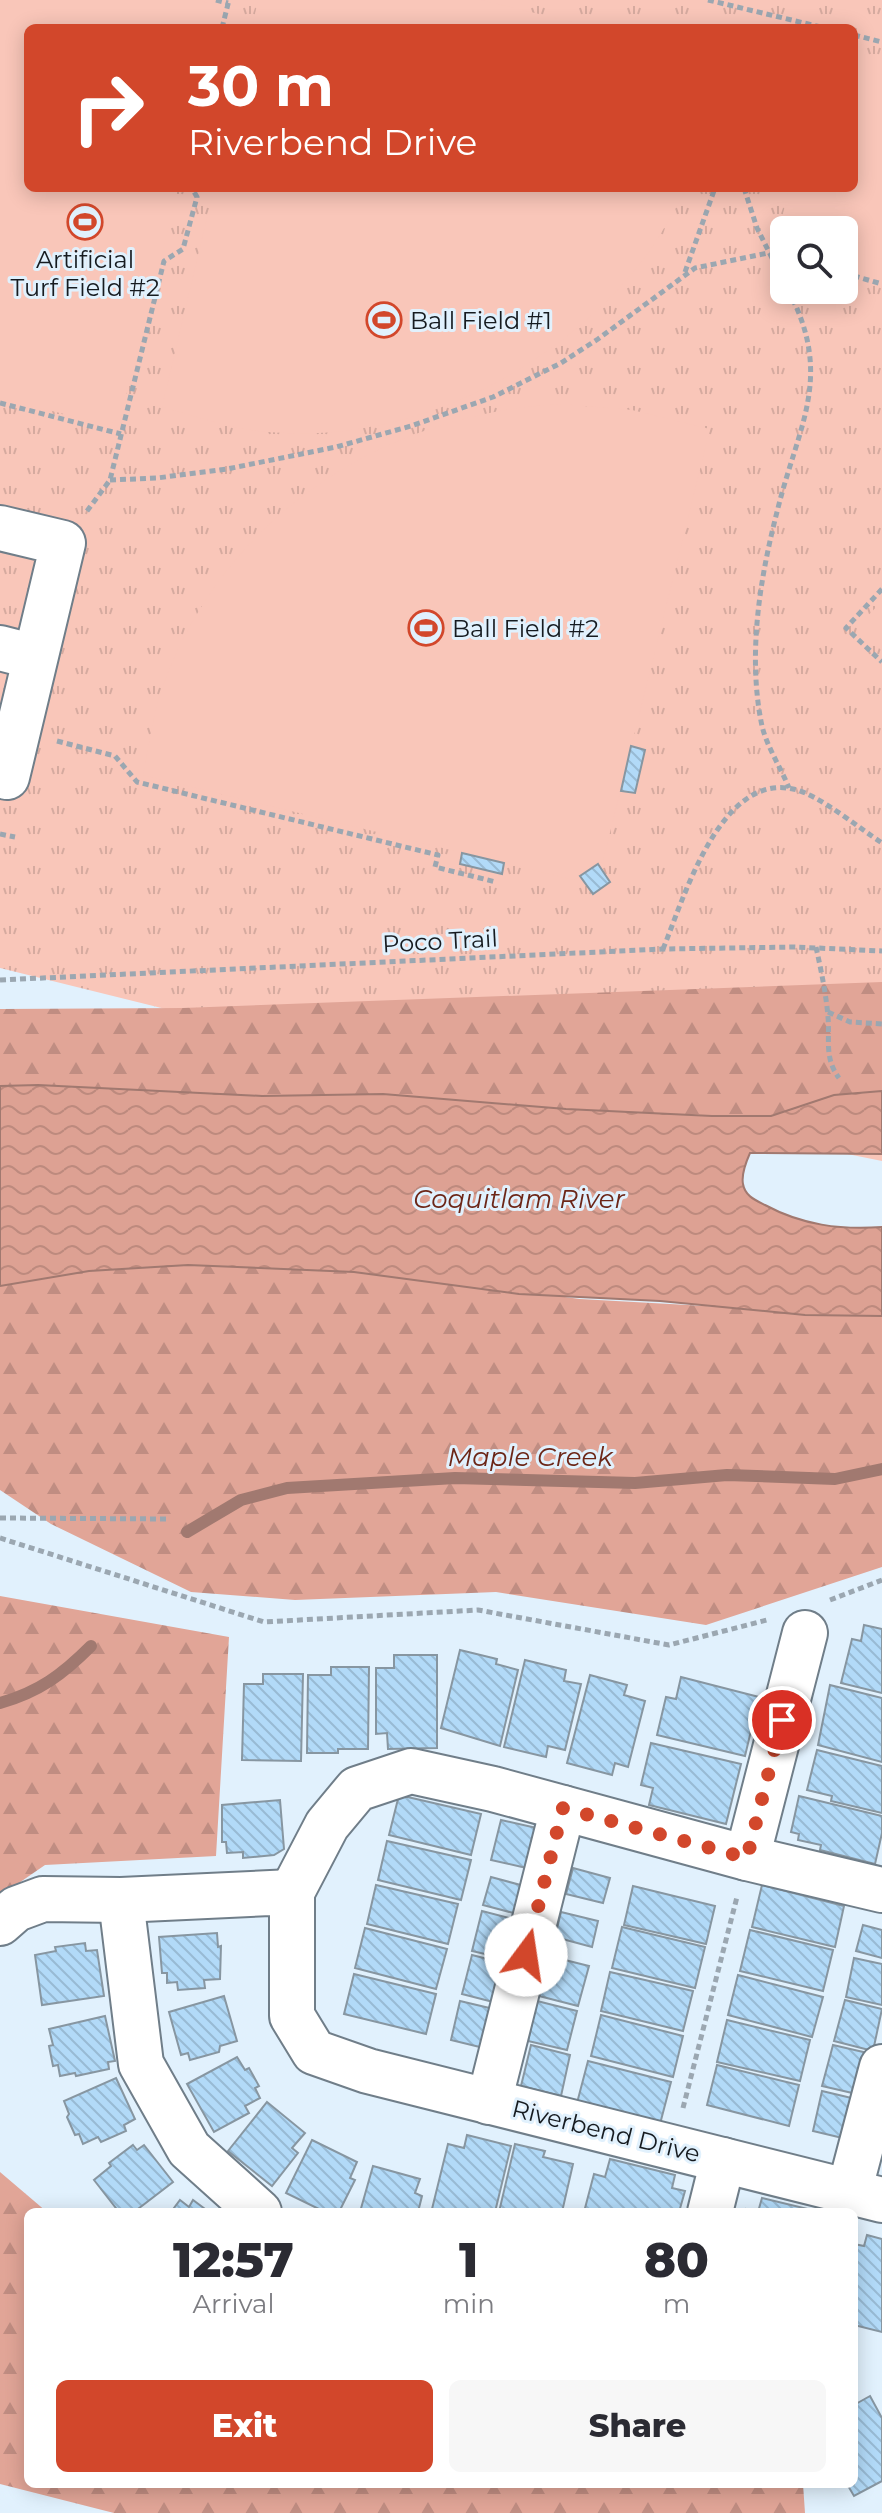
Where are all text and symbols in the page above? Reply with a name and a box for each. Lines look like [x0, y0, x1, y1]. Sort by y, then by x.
text: 30 m [188, 52, 334, 120]
icon: right [56, 56, 160, 160]
text: Riverbend Drive [188, 120, 477, 164]
sports icon: Artificial Turf Field #2 [66, 203, 104, 241]
map controls [770, 216, 858, 304]
button: search [770, 216, 858, 304]
place label: Artificial Turf Field #2 [10, 245, 160, 302]
sports icon: Ball Field #1 [365, 301, 403, 339]
place label: Ball Field #1 [410, 306, 552, 335]
sports icon: Ball Field #2 [407, 609, 445, 647]
place label: Ball Field #2 [452, 614, 599, 643]
street label: Poco Trail [381, 923, 499, 959]
water label: Coquitlam River [413, 1183, 625, 1215]
water label: Maple Creek [447, 1441, 614, 1473]
pin [748, 1686, 816, 1754]
icon: arrive [760, 1698, 804, 1742]
position arrow [484, 1913, 568, 1997]
street label: Riverbend Drive [509, 2094, 703, 2168]
text: 12:57 [173, 2231, 294, 2289]
text: 1 [459, 2231, 479, 2289]
text: 80 [644, 2231, 709, 2289]
text: Arrival [192, 2288, 274, 2320]
text: min [443, 2288, 495, 2320]
text: m [663, 2288, 690, 2320]
button: Exit [56, 2380, 433, 2472]
button: Share [449, 2380, 826, 2472]

